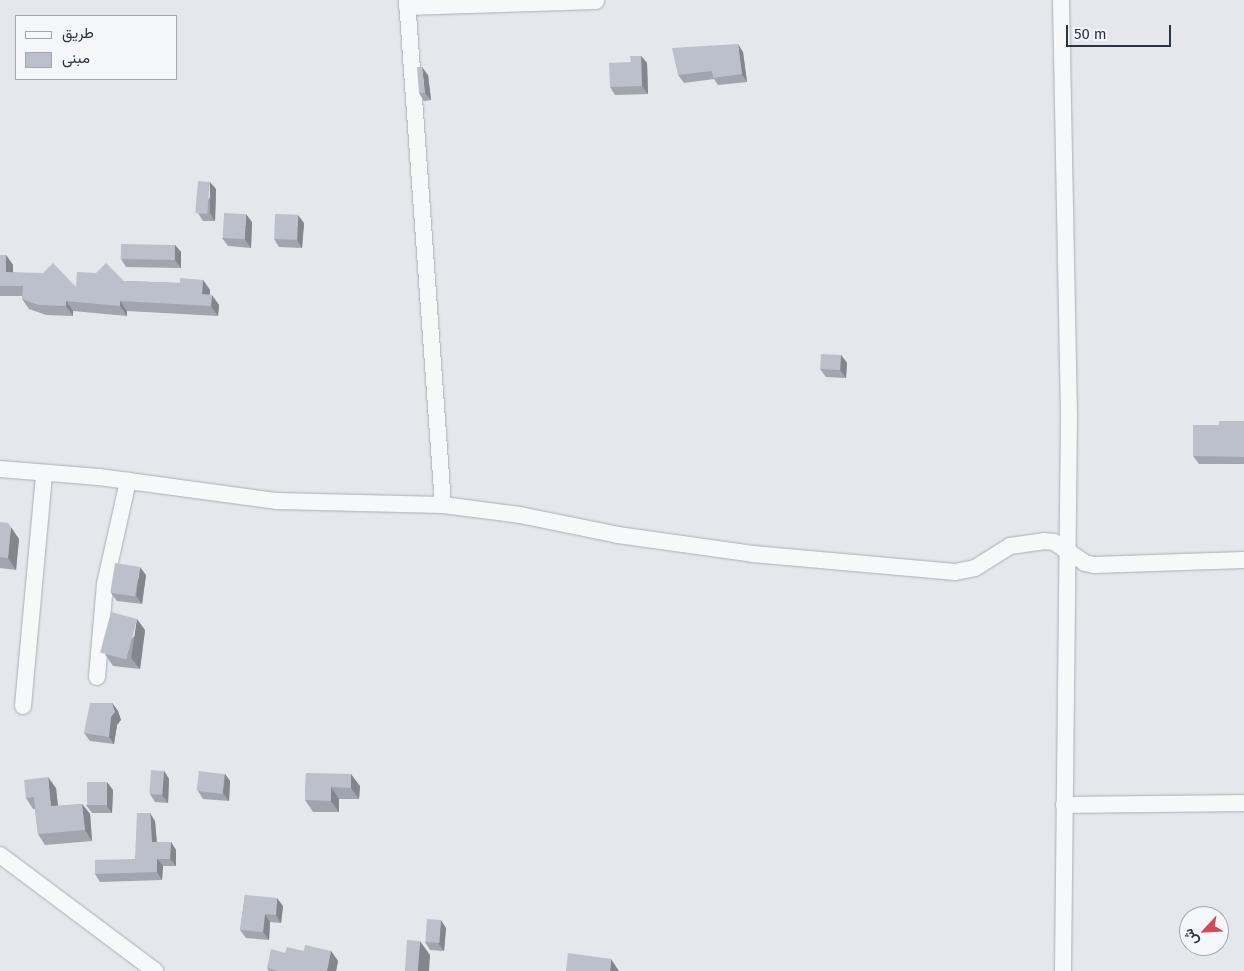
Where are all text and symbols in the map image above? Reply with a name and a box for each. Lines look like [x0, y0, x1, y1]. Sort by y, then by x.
legend [15, 15, 178, 80]
scale bar [1069, 15, 1174, 47]
text: طريق [62, 24, 94, 42]
text: 50 m [1074, 25, 1107, 43]
text: مبنى [62, 49, 90, 67]
north arrow [1179, 906, 1229, 956]
text: ش [1180, 926, 1202, 948]

